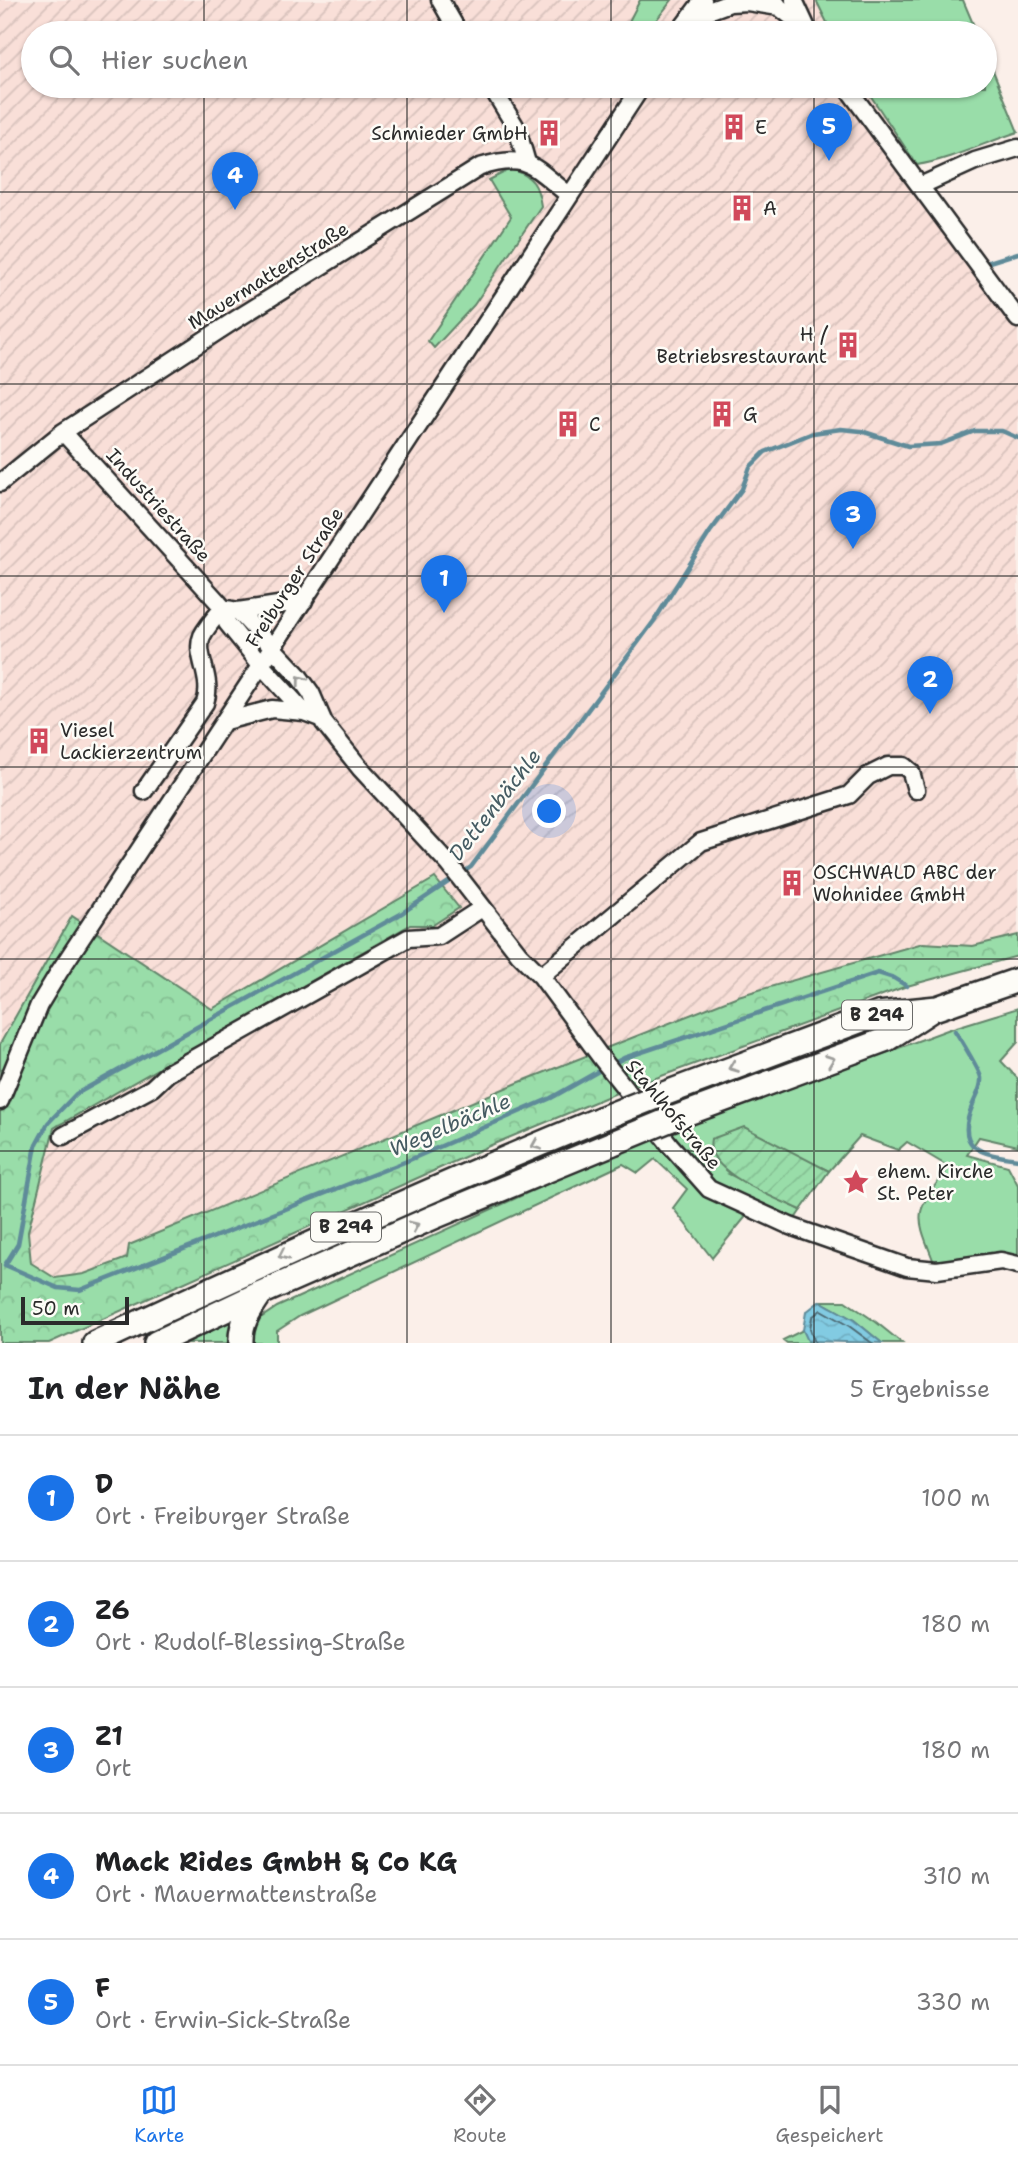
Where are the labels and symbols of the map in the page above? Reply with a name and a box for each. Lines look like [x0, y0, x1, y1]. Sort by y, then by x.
pin: 5 [806, 103, 852, 161]
building icon: E [719, 112, 749, 142]
place label: E [755, 115, 767, 140]
building icon: Schmieder GmbH [534, 118, 564, 148]
place label: Schmieder GmbH [371, 121, 528, 146]
pin: 4 [212, 152, 258, 210]
building icon: A [727, 193, 757, 223]
place label: A [763, 196, 777, 221]
street label: Mauermattenstraße [183, 216, 353, 335]
place label: H / Betriebsrestaurant [656, 322, 829, 369]
building icon: H / Betriebsrestaurant [833, 330, 863, 360]
building icon: G [707, 399, 737, 429]
place label: G [743, 402, 757, 427]
building icon: C [553, 409, 583, 439]
place label: C [589, 412, 601, 437]
street label: Industriestraße [101, 443, 216, 568]
pin: 3 [830, 491, 876, 549]
street label: Freiburger Straße [240, 502, 349, 652]
pin: 1 [421, 555, 467, 613]
pin: 2 [907, 656, 953, 714]
one-way arrow [297, 676, 310, 688]
place label: Viesel Lackierzentrum [60, 718, 202, 765]
building icon: Viesel Lackierzentrum [24, 726, 54, 756]
water label: Dettenbächle [442, 743, 548, 867]
your location [532, 794, 566, 828]
place label: OSCHWALD ABC der Wohnidee GmbH [813, 860, 997, 907]
building icon: OSCHWALD ABC der Wohnidee GmbH [777, 868, 807, 898]
road number: B 294 [842, 1000, 912, 1030]
street label: Stahlhofstraße [620, 1054, 727, 1175]
one-way arrow [823, 1054, 835, 1068]
one-way arrow [728, 1059, 740, 1073]
water label: Wegelbächle [385, 1087, 515, 1163]
one-way arrow [531, 1137, 544, 1151]
place label: ehem. Kirche St. Peter [877, 1159, 994, 1206]
place icon: ehem. Kirche St. Peter [841, 1167, 871, 1197]
road number: B 294 [311, 1212, 381, 1242]
one-way arrow [406, 1220, 419, 1234]
one-way arrow [278, 1247, 290, 1261]
scale bar [21, 1294, 130, 1326]

